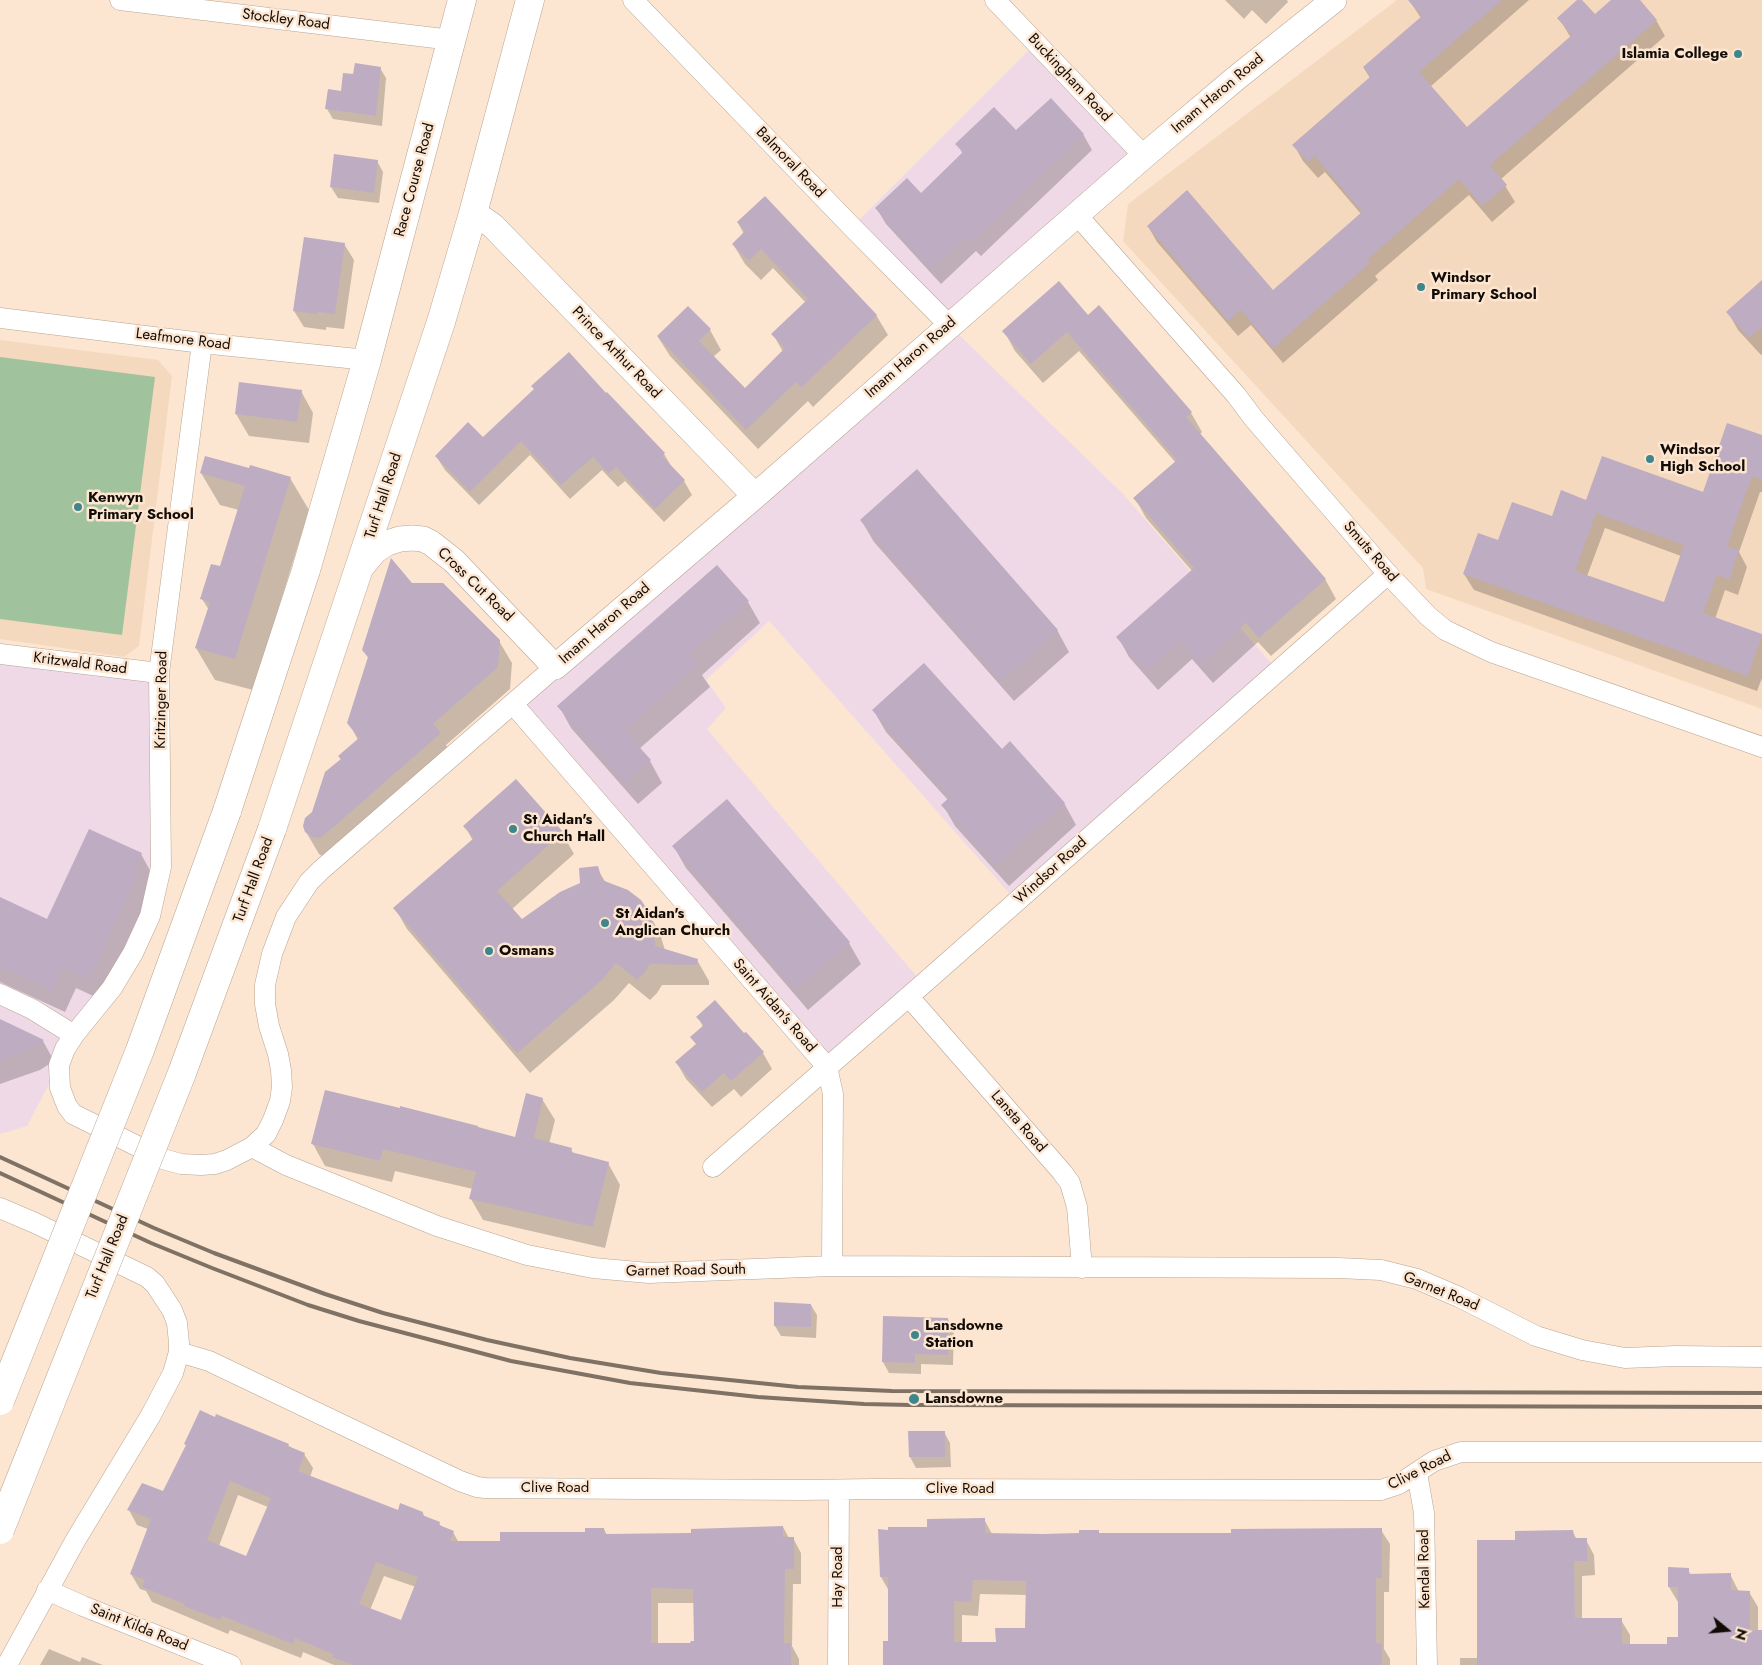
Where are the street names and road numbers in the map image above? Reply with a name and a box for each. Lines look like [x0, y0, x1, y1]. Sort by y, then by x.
street label: Stockley Road [241, 6, 331, 34]
street label: Buckingham Road [1024, 30, 1114, 126]
street label: Imam Haron Road [1168, 50, 1268, 138]
street label: Race Course Road [391, 121, 439, 239]
street label: Balmoral Road [752, 124, 828, 202]
street label: Prince Arthur Road [568, 303, 664, 403]
street label: Imam Haron Road [862, 314, 960, 402]
street label: Leafmore Road [135, 325, 231, 355]
street label: Turf Hall Road [362, 451, 406, 541]
street label: Smuts Road [1339, 518, 1401, 586]
street label: Cross Cut Road [433, 544, 517, 626]
street label: Imam Haron Road [556, 580, 654, 668]
street label: Kritzwald Road [32, 649, 128, 679]
street label: Kritzinger Road [152, 651, 172, 749]
street label: Windsor Road [1011, 834, 1091, 908]
street label: Turf Hall Road [230, 835, 278, 925]
street label: Saint Aidan's Road [729, 956, 819, 1056]
street label: Lansta Road [986, 1088, 1050, 1156]
street label: Turf Hall Road [83, 1212, 133, 1302]
street label: Garnet Road South [626, 1261, 746, 1281]
street label: Garnet Road [1401, 1269, 1481, 1315]
street label: Clive Road [1385, 1447, 1455, 1495]
street label: Clive Road [521, 1479, 589, 1497]
street label: Clive Road [926, 1480, 994, 1498]
street label: Kendal Road [1415, 1529, 1435, 1609]
street label: Hay Road [829, 1546, 847, 1608]
street label: Saint Kilda Road [88, 1600, 190, 1656]

